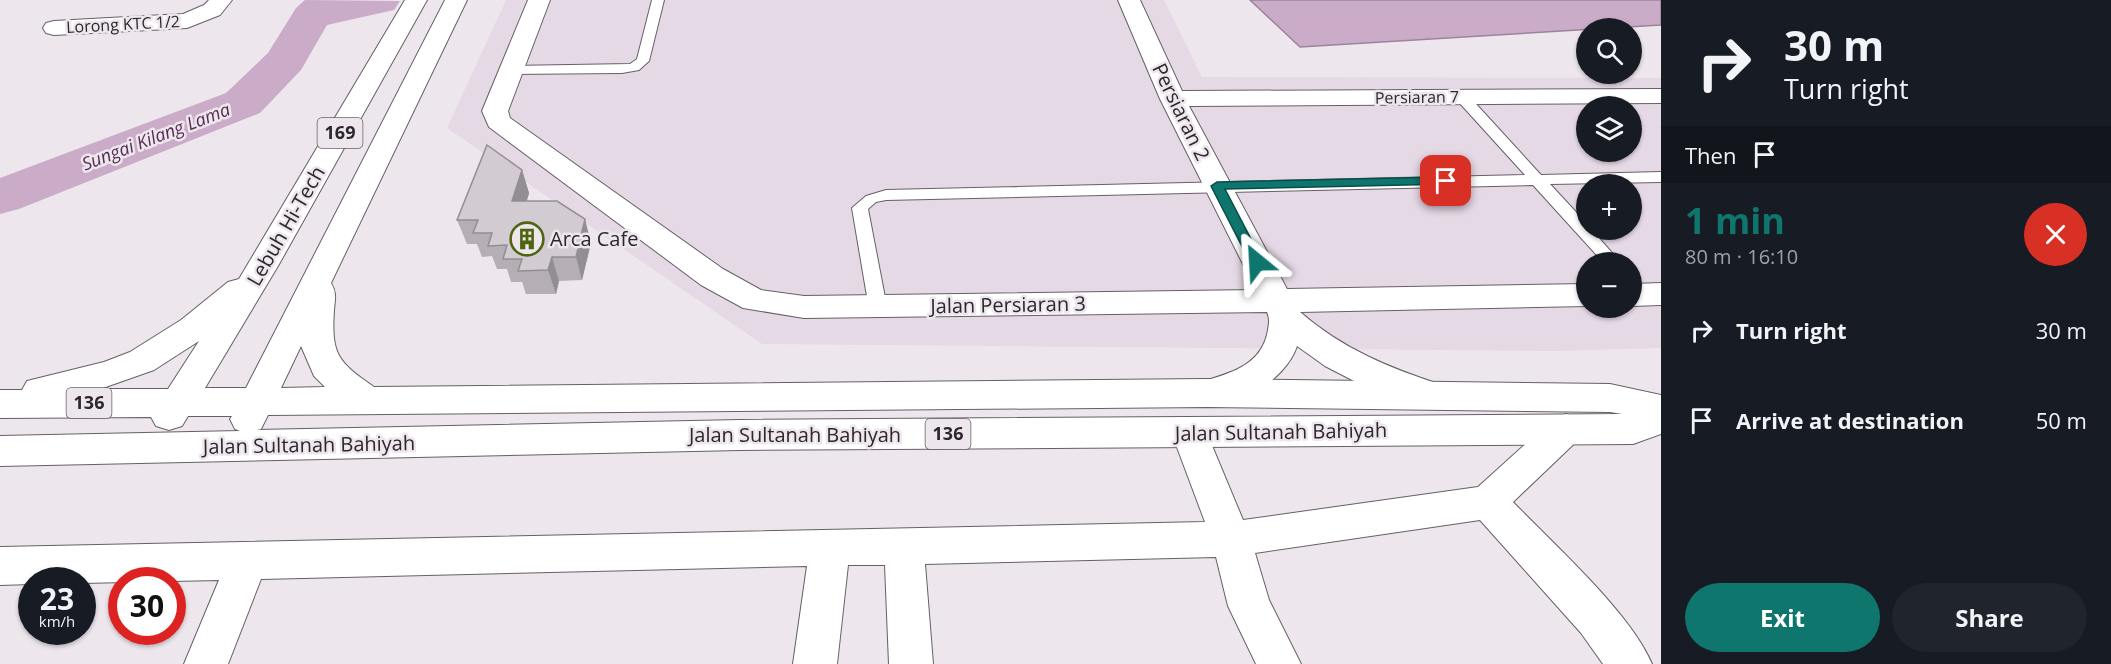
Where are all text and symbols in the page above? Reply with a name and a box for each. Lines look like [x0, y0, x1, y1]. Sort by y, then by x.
street label: Lorong KTC 1/2 [66, 10, 180, 38]
text: 30 m [1784, 16, 1884, 73]
map controls [1576, 18, 1642, 318]
button: search [1576, 18, 1642, 84]
icon: right [1685, 24, 1763, 102]
street label: Persiaran 2 [1146, 59, 1217, 165]
text: Turn right [1784, 70, 1909, 107]
street label: Persiaran 7 [1375, 85, 1459, 109]
button: layers [1576, 96, 1642, 162]
water label: Sungai Kilang Lama [78, 97, 233, 175]
road number: 169 [318, 118, 362, 148]
icon: arrive [1748, 138, 1781, 171]
text: Then [1685, 140, 1736, 170]
pin [1420, 155, 1471, 206]
street label: Lebuh Hi-Tech [240, 161, 331, 291]
icon: arrive [1429, 164, 1462, 197]
button: + [1576, 174, 1642, 240]
text: 1 min [1685, 196, 1785, 245]
button: close [2024, 203, 2087, 266]
building icon: Arca Cafe [509, 221, 545, 257]
place label: Arca Cafe [550, 225, 638, 252]
position arrow [1225, 230, 1289, 294]
text: 80 m · 16:10 [1685, 243, 1798, 270]
button: − [1576, 252, 1642, 318]
street label: Jalan Persiaran 3 [928, 290, 1086, 319]
icon: right [1685, 314, 1718, 347]
text: Turn right [1736, 315, 1847, 345]
text: 30 m [2036, 315, 2087, 345]
road number: 136 [66, 388, 112, 418]
icon: arrive [1685, 404, 1718, 437]
text: Arrive at destination [1736, 405, 1964, 435]
text: 50 m [2036, 405, 2087, 435]
street label: Jalan Sultanah Bahiyah [1173, 416, 1387, 447]
road number: 136 [926, 419, 970, 449]
street label: Jalan Sultanah Bahiyah [687, 421, 901, 448]
street label: Jalan Sultanah Bahiyah [201, 429, 415, 460]
speed limit sign: 30 [108, 567, 186, 645]
text: 23 [40, 578, 74, 619]
button: Exit [1685, 583, 1880, 652]
button: Share [1892, 583, 2087, 652]
text: km/h [39, 611, 75, 631]

